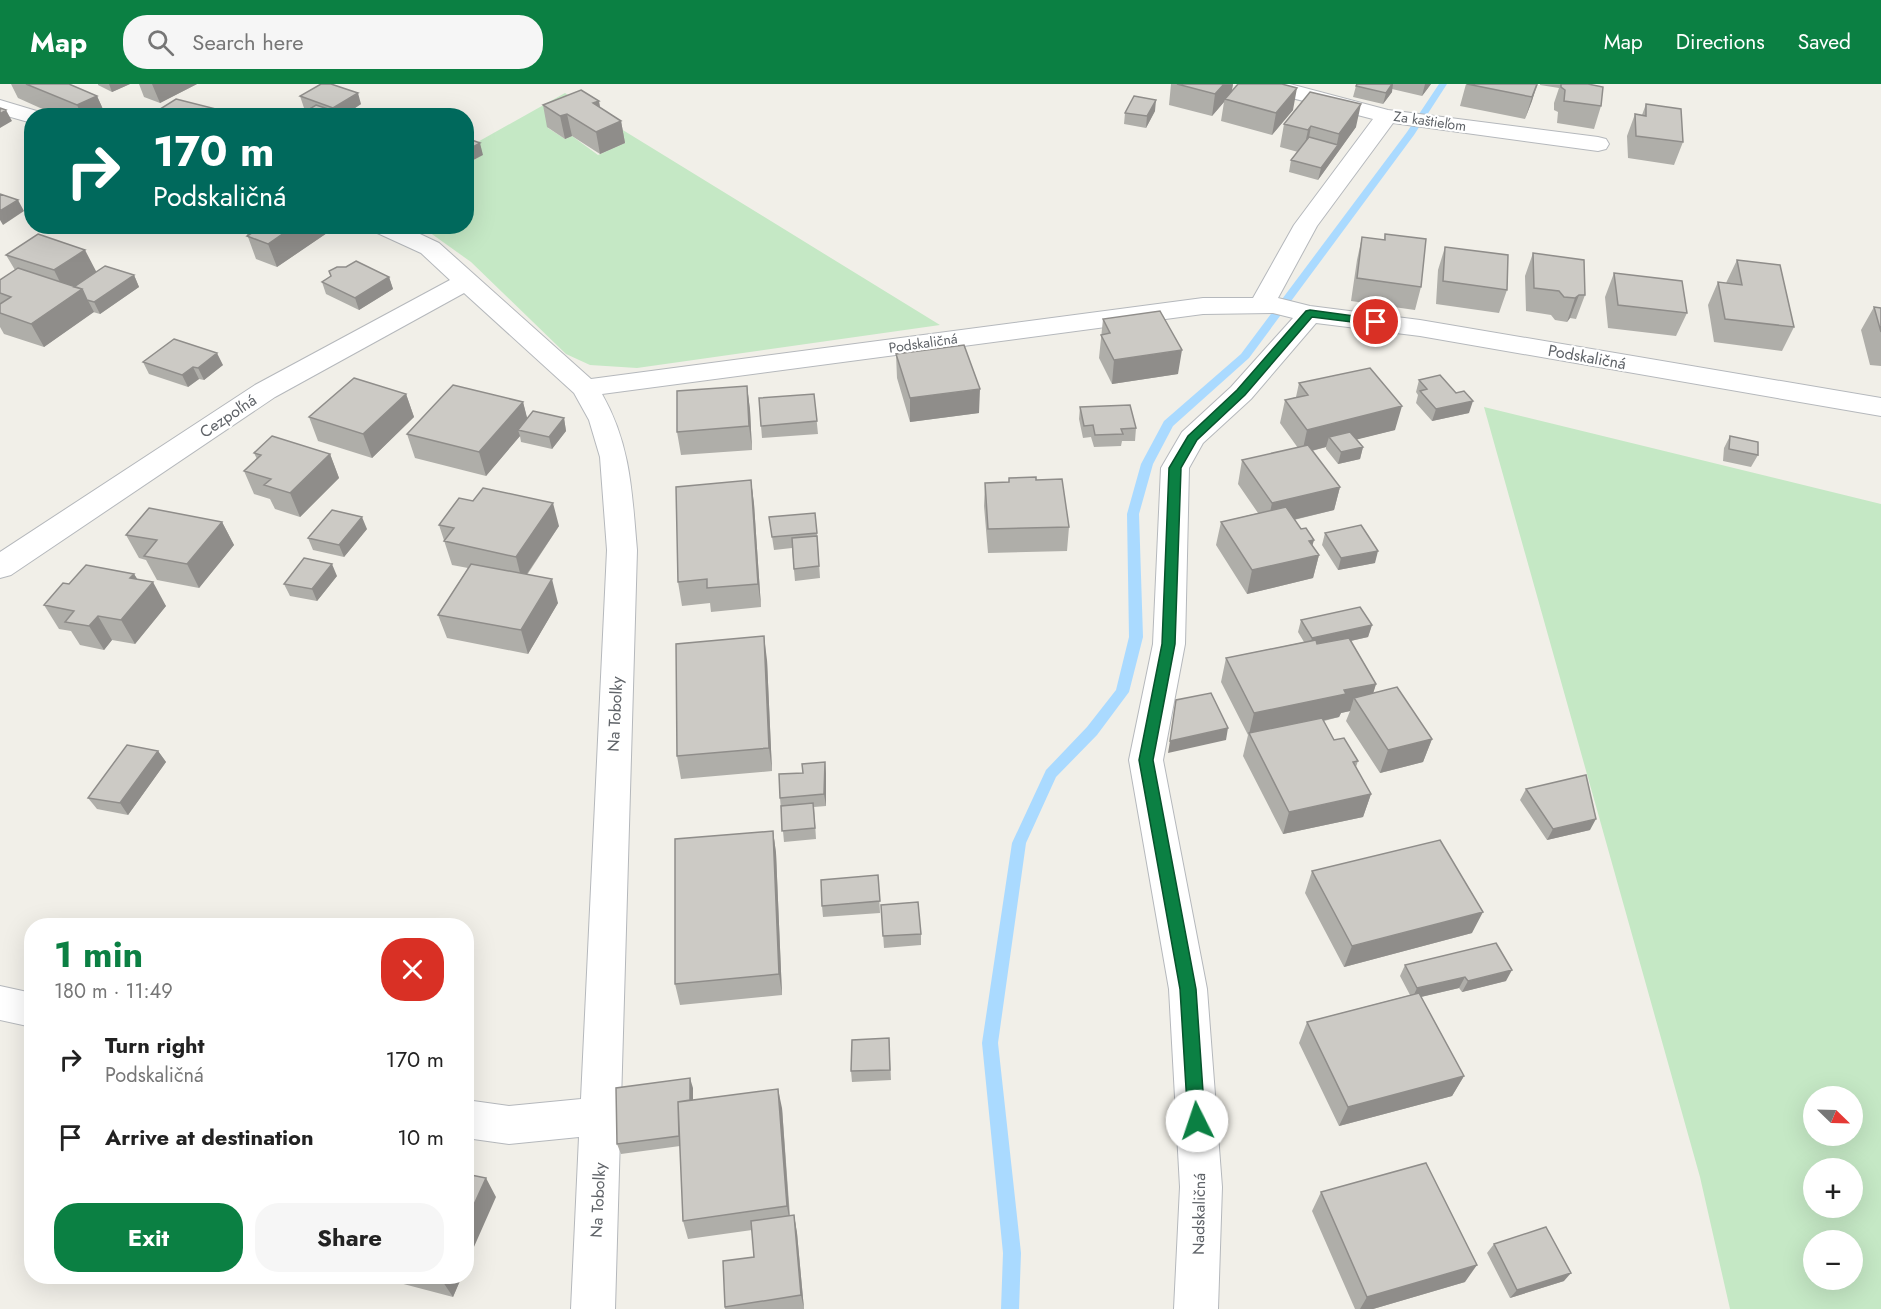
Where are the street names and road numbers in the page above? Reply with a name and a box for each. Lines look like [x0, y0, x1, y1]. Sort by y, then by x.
street label: Za kaštieľom [1392, 106, 1468, 136]
street label: Podskaličná [887, 328, 959, 358]
street label: Podskaličná [1546, 339, 1628, 375]
street label: Cezpoľná [195, 389, 261, 443]
street label: Na Tobolky [602, 675, 629, 752]
street label: Na Tobolky [585, 1161, 612, 1238]
street label: Nadskaličná [1187, 1173, 1211, 1255]

